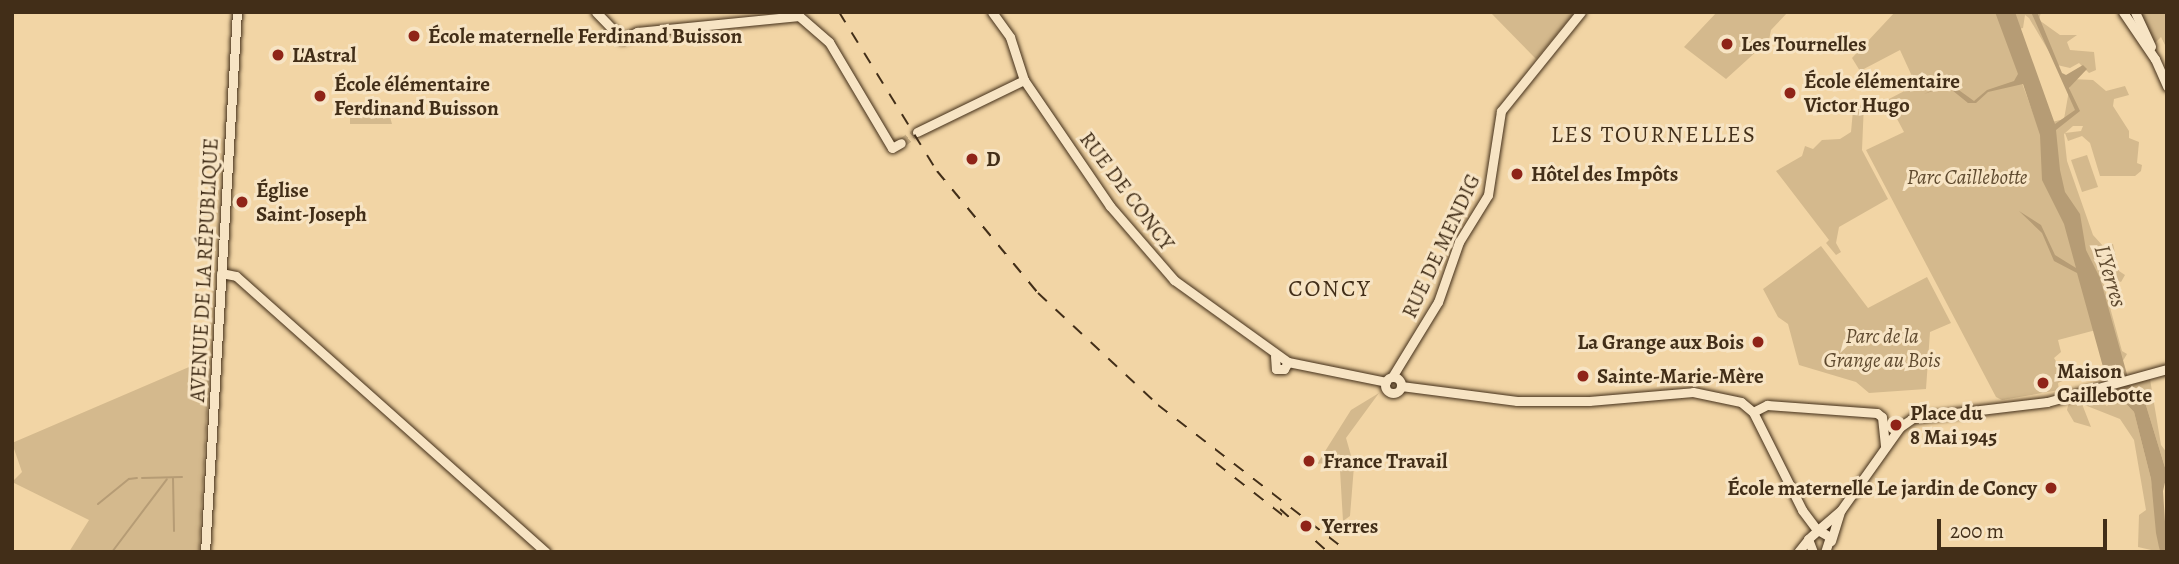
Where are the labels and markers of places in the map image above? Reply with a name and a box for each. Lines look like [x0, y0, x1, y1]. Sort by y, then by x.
place label: École maternelle Ferdinand Buisson [428, 23, 742, 49]
marker: École maternelle Ferdinand Buisson [406, 28, 422, 44]
place label: Les Tournelles [1741, 31, 1867, 57]
marker: Les Tournelles [1719, 36, 1735, 52]
place label: L'Astral [292, 42, 356, 68]
marker: L'Astral [270, 47, 286, 63]
place label: École élémentaire Victor Hugo [1804, 68, 1960, 118]
place label: École élémentaire Ferdinand Buisson [334, 71, 499, 121]
marker: École élémentaire Victor Hugo [1782, 85, 1798, 101]
marker: École élémentaire Ferdinand Buisson [312, 88, 328, 104]
place label: D [986, 146, 1001, 172]
marker: D [964, 151, 980, 167]
place label: Hôtel des Impôts [1531, 161, 1678, 187]
marker: Hôtel des Impôts [1509, 166, 1525, 182]
place label: Église Saint-Joseph [256, 177, 367, 227]
marker: Église Saint-Joseph [234, 194, 250, 210]
place label: La Grange aux Bois [1577, 329, 1744, 355]
marker: La Grange aux Bois [1750, 334, 1766, 350]
place label: Maison Caillebotte [2057, 358, 2152, 408]
place label: Sainte-Marie-Mère [1597, 363, 1764, 389]
marker: Sainte-Marie-Mère [1575, 368, 1591, 384]
marker: Maison Caillebotte [2035, 375, 2051, 391]
place label: Place du 8 Mai 1945 [1910, 400, 1997, 450]
marker: Place du 8 Mai 1945 [1888, 417, 1904, 433]
place label: France Travail [1323, 448, 1447, 474]
marker: France Travail [1301, 453, 1317, 469]
place label: École maternelle Le jardin de Concy [1727, 475, 2037, 501]
marker: École maternelle Le jardin de Concy [2043, 480, 2059, 496]
place label: Yerres [1322, 513, 1378, 539]
marker: Yerres [1296, 516, 1316, 536]

